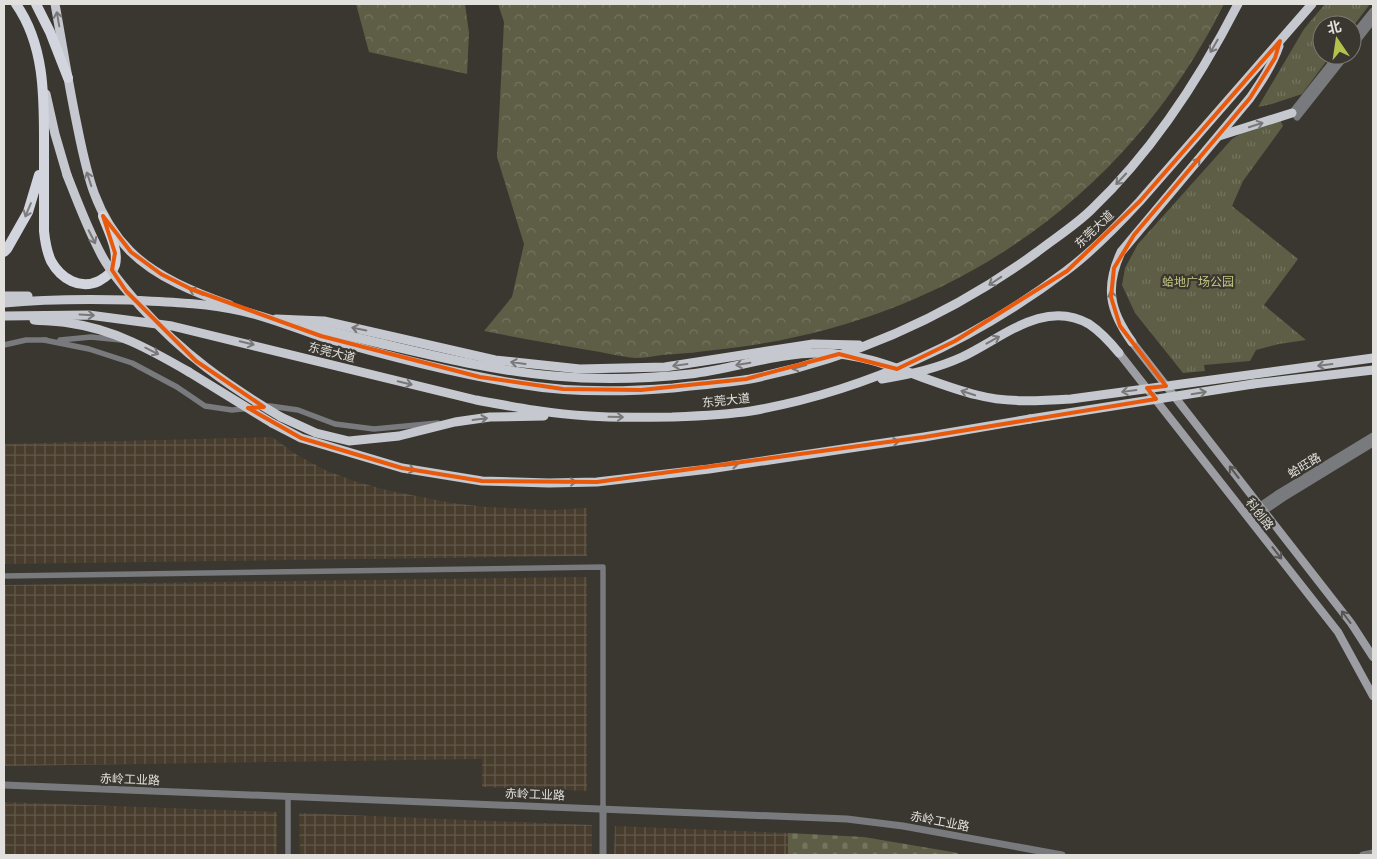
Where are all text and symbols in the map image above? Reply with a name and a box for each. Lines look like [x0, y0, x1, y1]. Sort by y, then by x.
one-way arrow [52, 12, 62, 28]
north arrow [1312, 15, 1362, 65]
text: 北 [1325, 17, 1343, 38]
one-way arrow [1209, 39, 1219, 53]
one-way arrow [1247, 119, 1263, 129]
one-way arrow [1189, 158, 1200, 171]
one-way arrow [83, 171, 93, 187]
one-way arrow [1115, 172, 1127, 185]
one-way arrow [22, 202, 32, 217]
street label: 东莞大道 [1071, 207, 1117, 251]
one-way arrow [87, 229, 97, 244]
park label: 蛤地广场公园 [1162, 274, 1234, 289]
one-way arrow [988, 276, 1002, 286]
one-way arrow [189, 286, 204, 295]
one-way arrow [1107, 290, 1117, 306]
one-way arrow [79, 311, 95, 320]
one-way arrow [351, 324, 367, 333]
one-way arrow [985, 335, 1000, 344]
one-way arrow [239, 339, 255, 348]
street label: 东莞大道 [307, 339, 357, 365]
one-way arrow [144, 347, 159, 356]
one-way arrow [510, 358, 526, 368]
one-way arrow [735, 360, 751, 369]
one-way arrow [1317, 360, 1333, 370]
one-way arrow [672, 361, 688, 371]
one-way arrow [791, 362, 807, 372]
one-way arrow [396, 379, 412, 388]
one-way arrow [1122, 386, 1138, 396]
one-way arrow [961, 387, 977, 397]
one-way arrow [1191, 387, 1207, 397]
street label: 东莞大道 [701, 390, 751, 410]
one-way arrow [608, 412, 624, 422]
one-way arrow [472, 414, 488, 424]
one-way arrow [883, 437, 899, 447]
street label: 蛤旺路 [1285, 449, 1323, 481]
one-way arrow [723, 460, 739, 470]
one-way arrow [400, 465, 416, 474]
one-way arrow [1229, 465, 1239, 479]
one-way arrow [561, 478, 577, 487]
street label: 科创路 [1243, 495, 1277, 533]
one-way arrow [1272, 546, 1282, 560]
one-way arrow [1341, 610, 1351, 624]
street label: 赤岭工业路 [100, 770, 160, 788]
street label: 赤岭工业路 [505, 785, 565, 803]
street label: 赤岭工业路 [909, 808, 971, 834]

